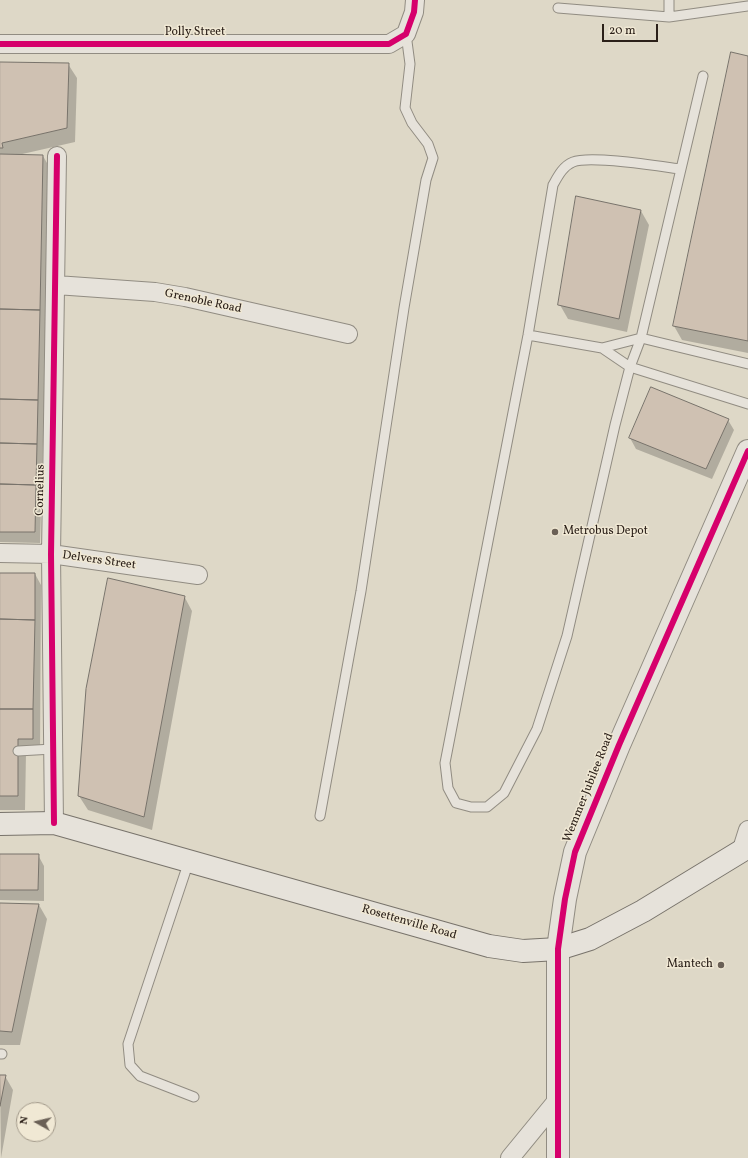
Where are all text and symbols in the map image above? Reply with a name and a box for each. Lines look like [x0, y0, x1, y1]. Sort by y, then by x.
scale bar [604, 16, 660, 42]
text: 20 m [609, 23, 636, 39]
street label: Polly Street [165, 26, 225, 40]
street label: Grenoble Road [163, 287, 243, 317]
street label: Cornelius [33, 464, 49, 516]
place label: Metrobus Depot [563, 525, 648, 539]
marker: Metrobus Depot [550, 527, 560, 537]
street label: Delvers Street [61, 549, 137, 573]
street label: Wemmer Jubilee Road [561, 731, 617, 845]
street label: Rosettenville Road [360, 903, 458, 943]
place label: Mantech [667, 958, 713, 972]
marker: Mantech [716, 960, 726, 970]
north arrow [16, 1102, 56, 1142]
text: N [17, 1115, 33, 1125]

